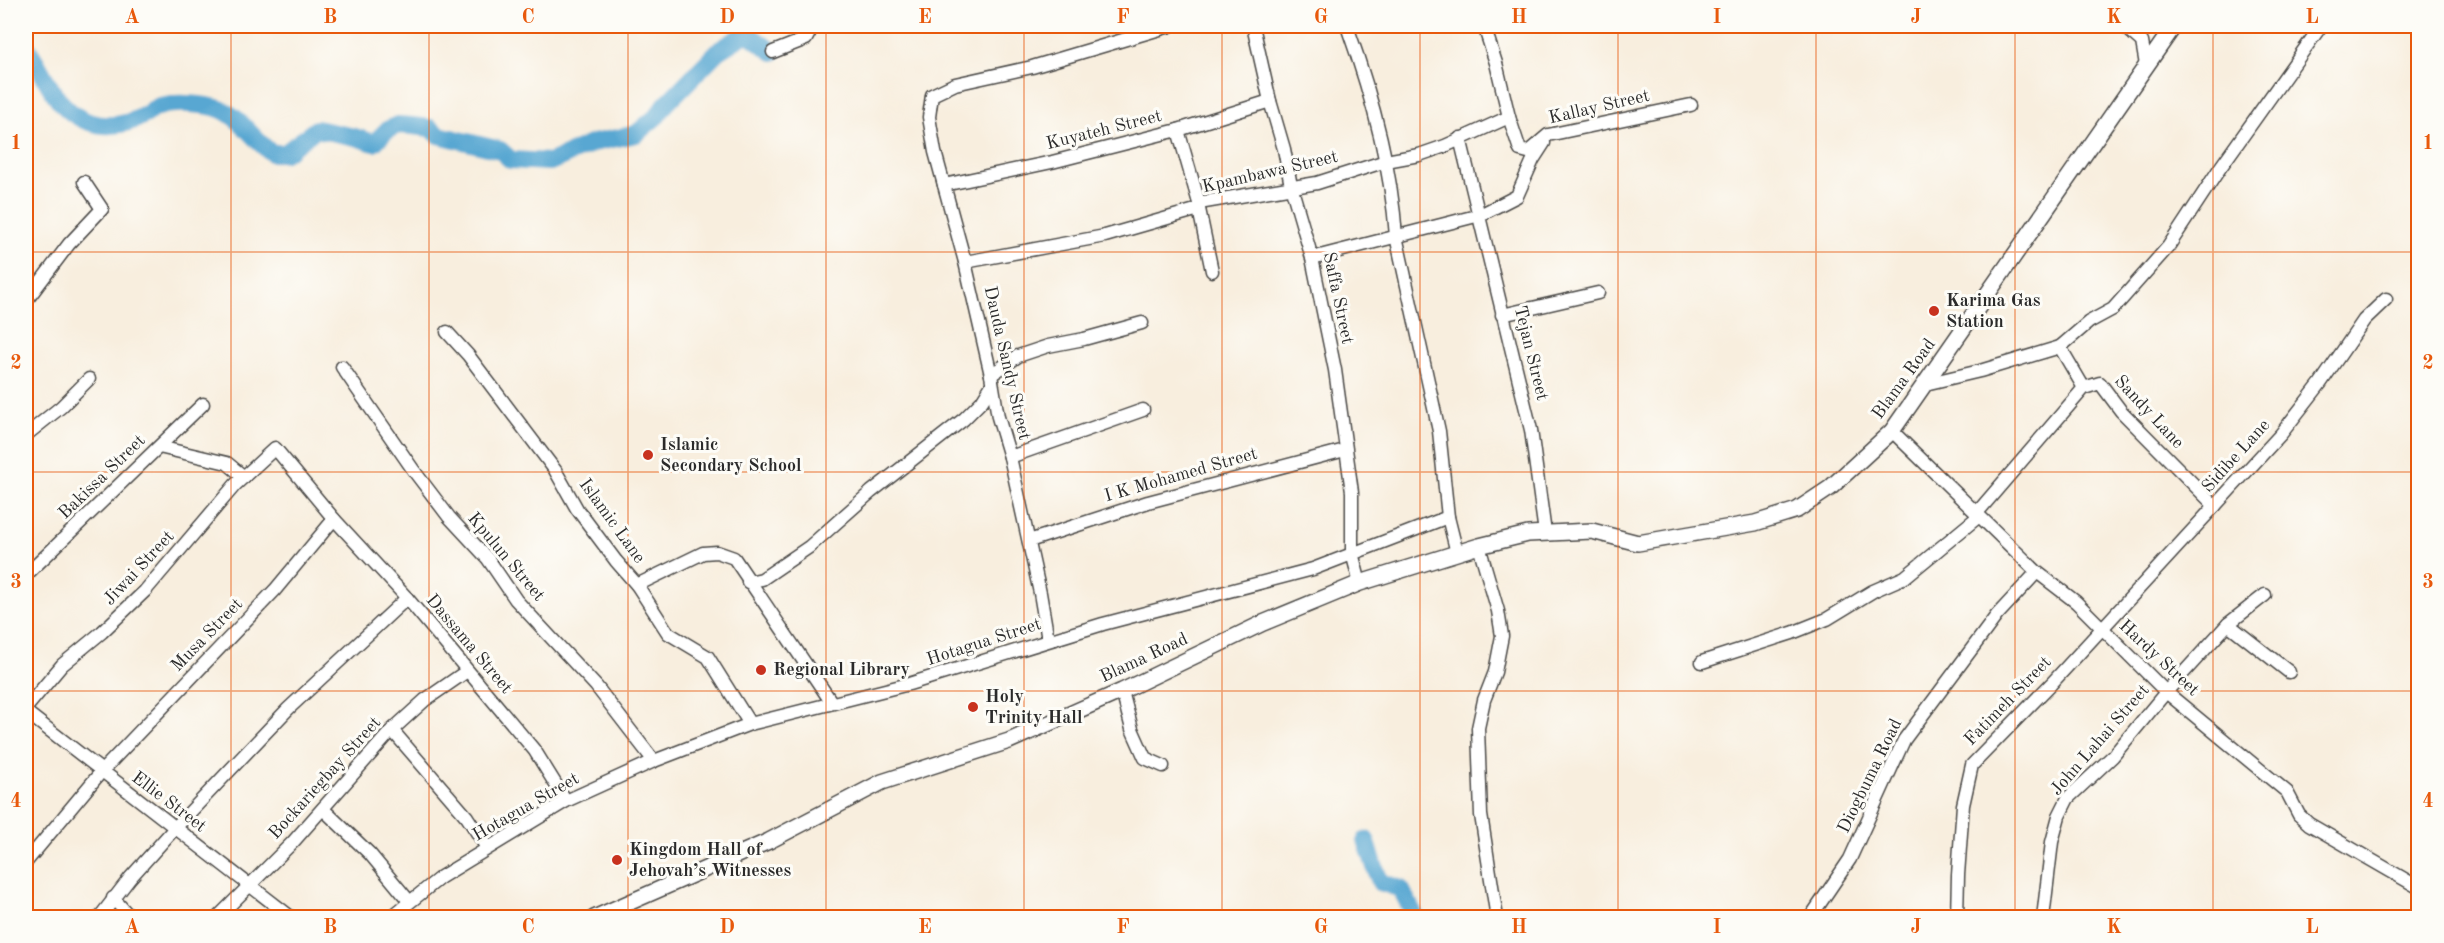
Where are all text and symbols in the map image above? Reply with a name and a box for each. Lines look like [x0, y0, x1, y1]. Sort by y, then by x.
text: A [124, 8, 140, 28]
text: B [323, 8, 337, 28]
text: C [521, 8, 535, 28]
text: D [719, 8, 735, 28]
text: E [918, 8, 932, 28]
text: F [1116, 8, 1130, 28]
text: G [1314, 8, 1328, 28]
text: H [1511, 8, 1527, 28]
text: I [1713, 8, 1721, 28]
text: J [1911, 8, 1922, 28]
text: K [2106, 8, 2122, 28]
text: L [2305, 8, 2319, 28]
street label: Kallay Street [1547, 87, 1651, 127]
street label: Kuyateh Street [1044, 107, 1164, 153]
text: 1 [10, 134, 22, 154]
text: 1 [2422, 134, 2434, 154]
street label: Kpambawa Street [1200, 148, 1340, 196]
street label: Saffa Street [1319, 250, 1357, 346]
street label: Dauda Sandy Street [981, 284, 1033, 442]
place label: Karima Gas Station [1946, 292, 2041, 331]
street label: Tejan Street [1511, 304, 1551, 402]
marker: Karima Gas Station [1927, 304, 1941, 318]
street label: Blama Road [1869, 335, 1939, 423]
text: 2 [10, 354, 22, 374]
text: 2 [2422, 354, 2434, 374]
street label: Sandy Lane [2111, 372, 2187, 452]
street label: Sidibe Lane [2199, 416, 2273, 496]
street label: Bakissa Street [55, 431, 149, 523]
place label: Islamic Secondary School [660, 436, 802, 475]
street label: I K Mohamed Street [1102, 445, 1260, 505]
marker: Islamic Secondary School [641, 448, 655, 462]
street label: Islamic Lane [575, 475, 649, 567]
street label: Kpulun Street [464, 509, 548, 605]
street label: Jiwai Street [100, 527, 178, 609]
text: 3 [10, 573, 22, 593]
text: 3 [2422, 573, 2434, 593]
street label: Dassama Street [422, 591, 516, 697]
street label: Musa Street [168, 595, 246, 675]
street label: Hotagua Street [924, 615, 1044, 669]
street label: Hardy Street [2116, 617, 2202, 699]
street label: Blama Road [1097, 630, 1191, 686]
street label: Fatimeh Street [1961, 653, 2055, 749]
place label: Regional Library [773, 661, 910, 679]
marker: Regional Library [754, 663, 768, 677]
street label: John Lahai Street [2047, 681, 2153, 799]
place label: Holy Trinity Hall [985, 688, 1083, 727]
marker: Holy Trinity Hall [966, 700, 980, 714]
street label: Bockariegbay Street [266, 713, 384, 843]
street label: Diogbuma Road [1835, 716, 1905, 836]
street label: Ellie Street [128, 768, 210, 836]
street label: Hotagua Street [470, 769, 582, 845]
text: 4 [10, 792, 22, 812]
text: 4 [2422, 792, 2434, 812]
place label: Kingdom Hall of Jehovah’s Witnesses [629, 841, 792, 880]
marker: Kingdom Hall of Jehovah’s Witnesses [610, 853, 624, 867]
text: A [124, 918, 140, 938]
text: B [323, 918, 337, 938]
text: C [521, 918, 535, 938]
text: D [719, 918, 735, 938]
text: E [918, 918, 932, 938]
text: F [1116, 918, 1130, 938]
text: G [1314, 918, 1328, 938]
text: H [1511, 918, 1527, 938]
text: I [1713, 918, 1721, 938]
text: J [1911, 918, 1922, 938]
text: K [2106, 918, 2122, 938]
text: L [2305, 918, 2319, 938]

